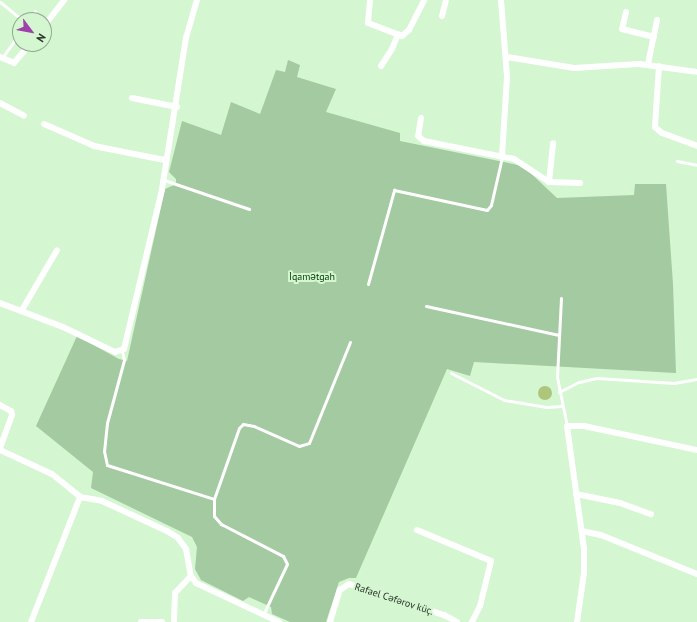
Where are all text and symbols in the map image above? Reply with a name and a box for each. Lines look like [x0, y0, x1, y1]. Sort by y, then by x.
north arrow [12, 12, 52, 52]
text: N [33, 31, 49, 45]
park label: İqamətgah [289, 271, 335, 283]
street label: Rafael Cəfərov küç. [353, 581, 435, 617]

